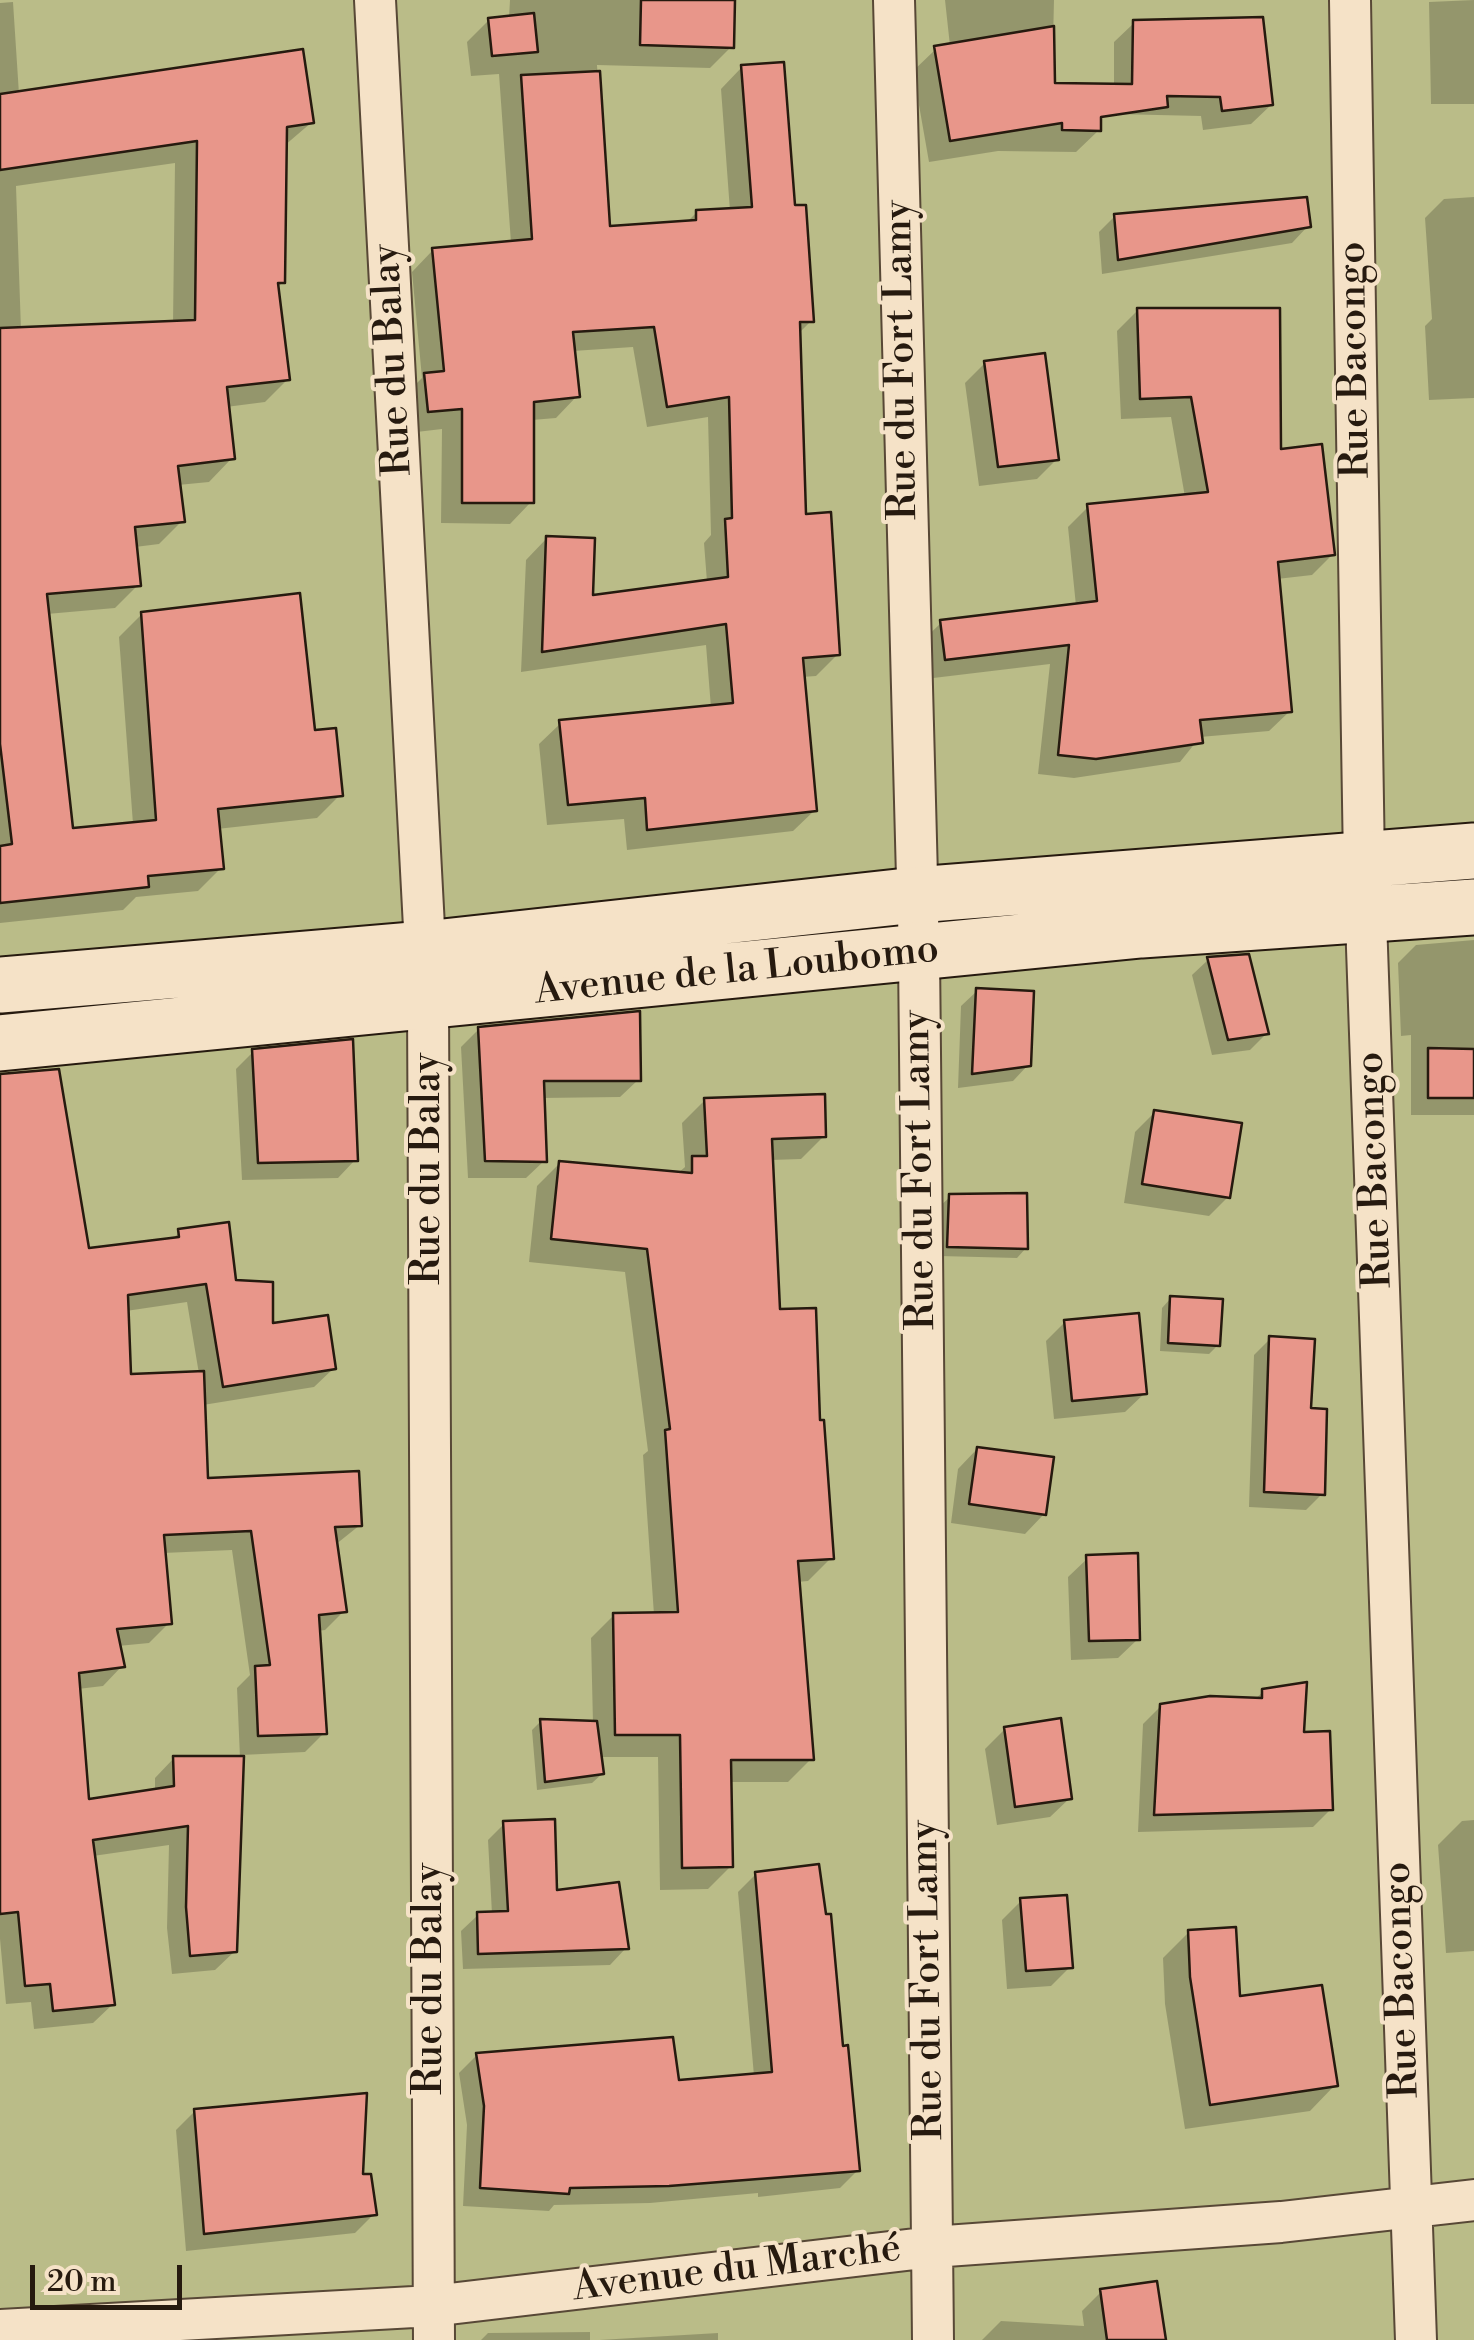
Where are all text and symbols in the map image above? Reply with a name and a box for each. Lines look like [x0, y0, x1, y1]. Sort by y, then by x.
street label: Rue du Fort Lamy [876, 199, 930, 521]
street label: Rue Bacongo [1330, 241, 1382, 479]
street label: Rue du Balay [364, 243, 424, 477]
street label: Avenue de la Loubomo [533, 927, 941, 1017]
street label: Rue du Fort Lamy [894, 1009, 948, 1331]
street label: Rue Bacongo [1348, 1051, 1404, 1289]
street label: Rue du Balay [405, 1053, 453, 1285]
street label: Rue du Fort Lamy [902, 1819, 956, 2141]
street label: Rue Bacongo [1375, 1861, 1431, 2099]
street label: Rue du Balay [407, 1863, 455, 2095]
street label: Avenue du Marché [570, 2226, 904, 2314]
scale bar [35, 2245, 188, 2307]
text: 20 m [47, 2263, 116, 2301]

